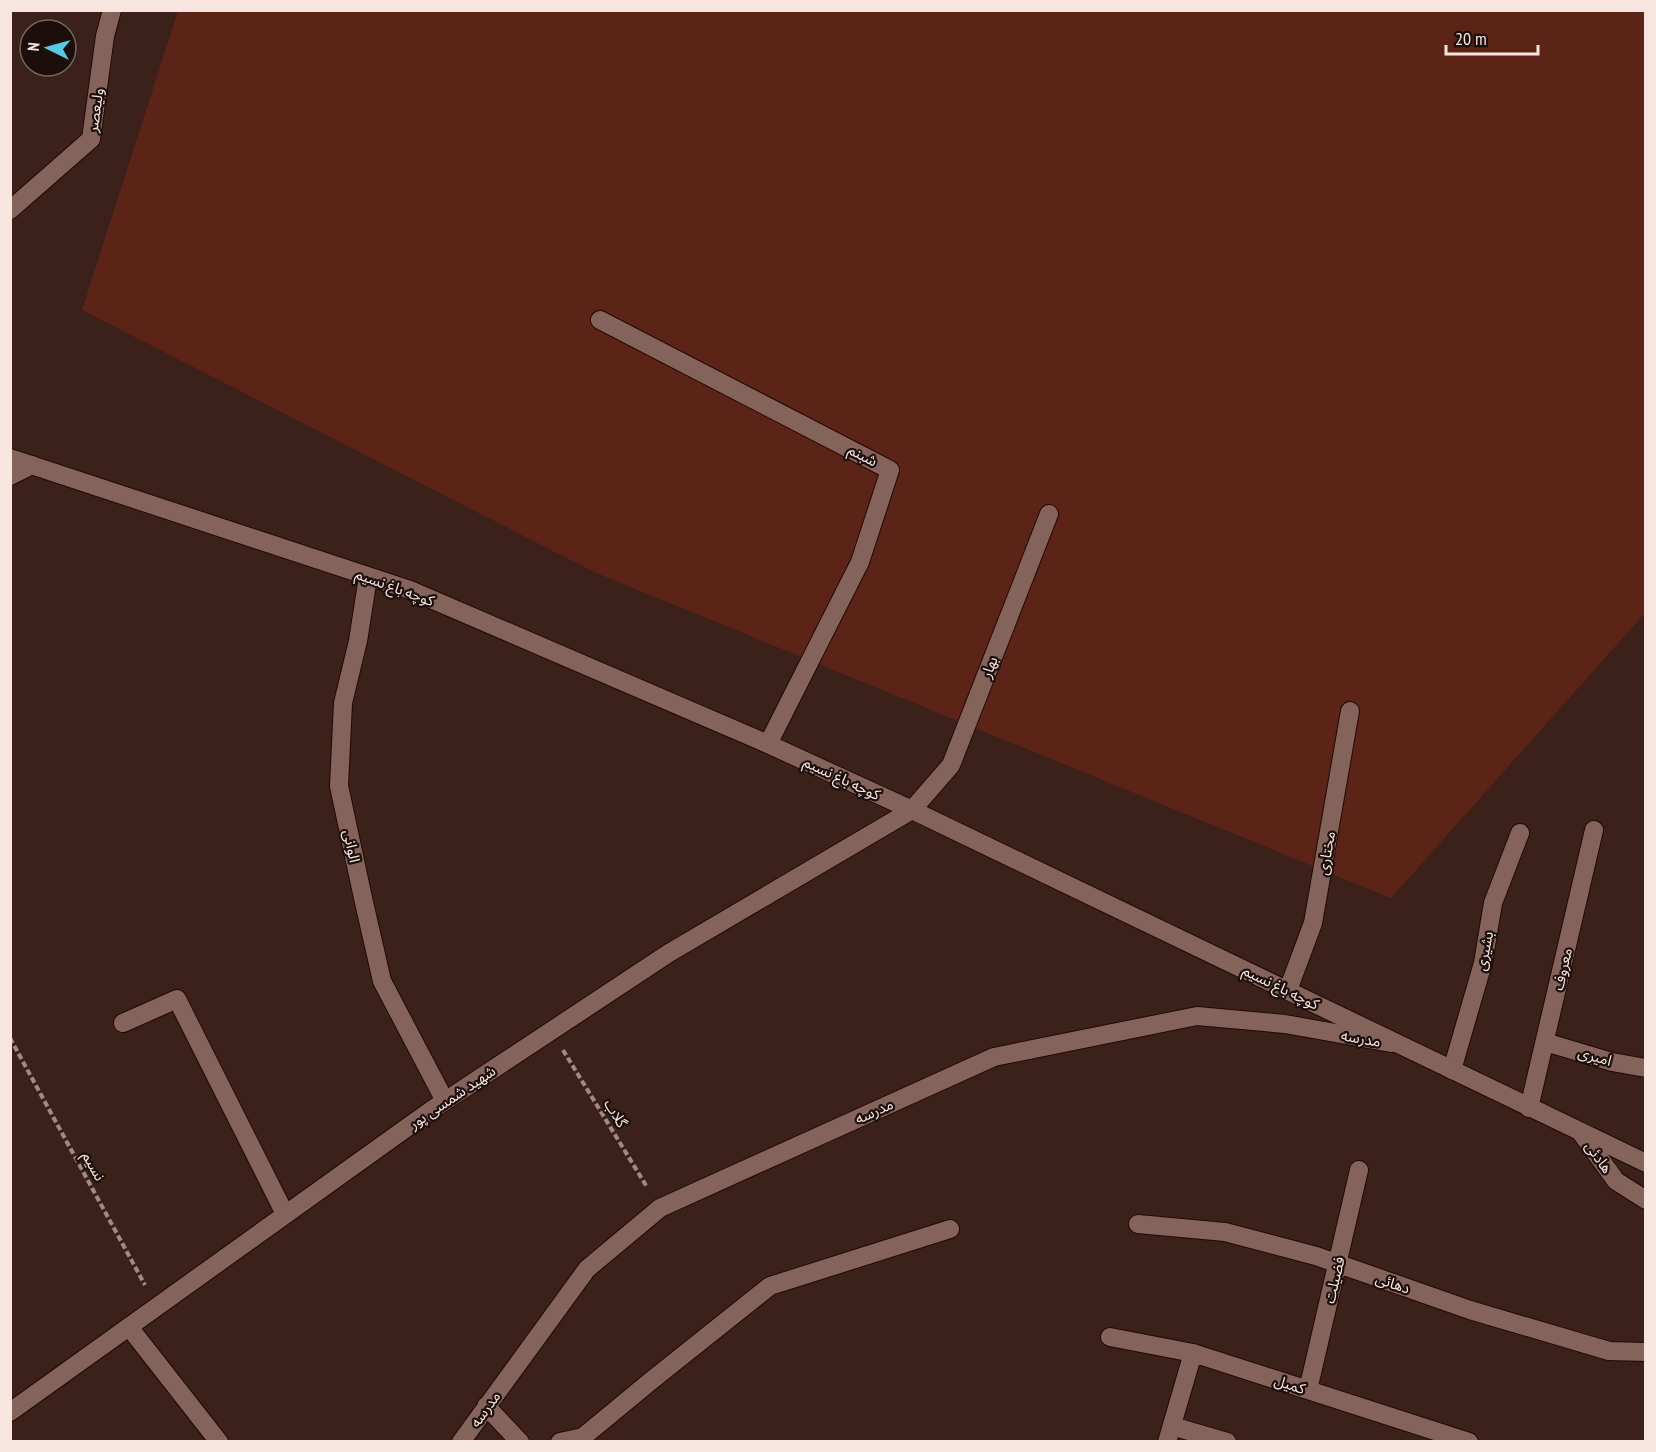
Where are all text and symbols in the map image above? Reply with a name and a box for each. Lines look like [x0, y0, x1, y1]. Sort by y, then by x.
north arrow [18, 18, 78, 78]
scale bar [1446, 18, 1538, 56]
text: 20 m [1455, 27, 1487, 50]
text: N [23, 42, 43, 52]
street label: ولیعصر [82, 87, 107, 134]
street label: شبنم [844, 440, 881, 472]
street label: کوچه باغ نسیم [352, 564, 438, 613]
street label: بهار [976, 654, 1002, 681]
street label: کوچه باغ نسیم [799, 752, 884, 807]
street label: الوانی [339, 828, 365, 864]
street label: مختاری [1313, 830, 1339, 876]
street label: بشیری [1471, 930, 1497, 972]
street label: معروف [1548, 946, 1576, 992]
street label: کوچه باغ نسیم [1238, 960, 1323, 1017]
street label: مدرسه [1340, 1025, 1382, 1051]
street label: امیری [1576, 1042, 1614, 1070]
street label: شهید شمسی پور [404, 1061, 500, 1134]
street label: مدرسه [852, 1094, 896, 1128]
street label: گلاب [600, 1095, 632, 1131]
street label: هادئی [1581, 1137, 1617, 1177]
street label: نسیم [76, 1148, 110, 1185]
street label: فضیلت [1319, 1254, 1349, 1305]
street label: دهائی [1373, 1268, 1413, 1298]
street label: کمیل [1272, 1370, 1309, 1398]
street label: مدرسه [466, 1387, 504, 1431]

